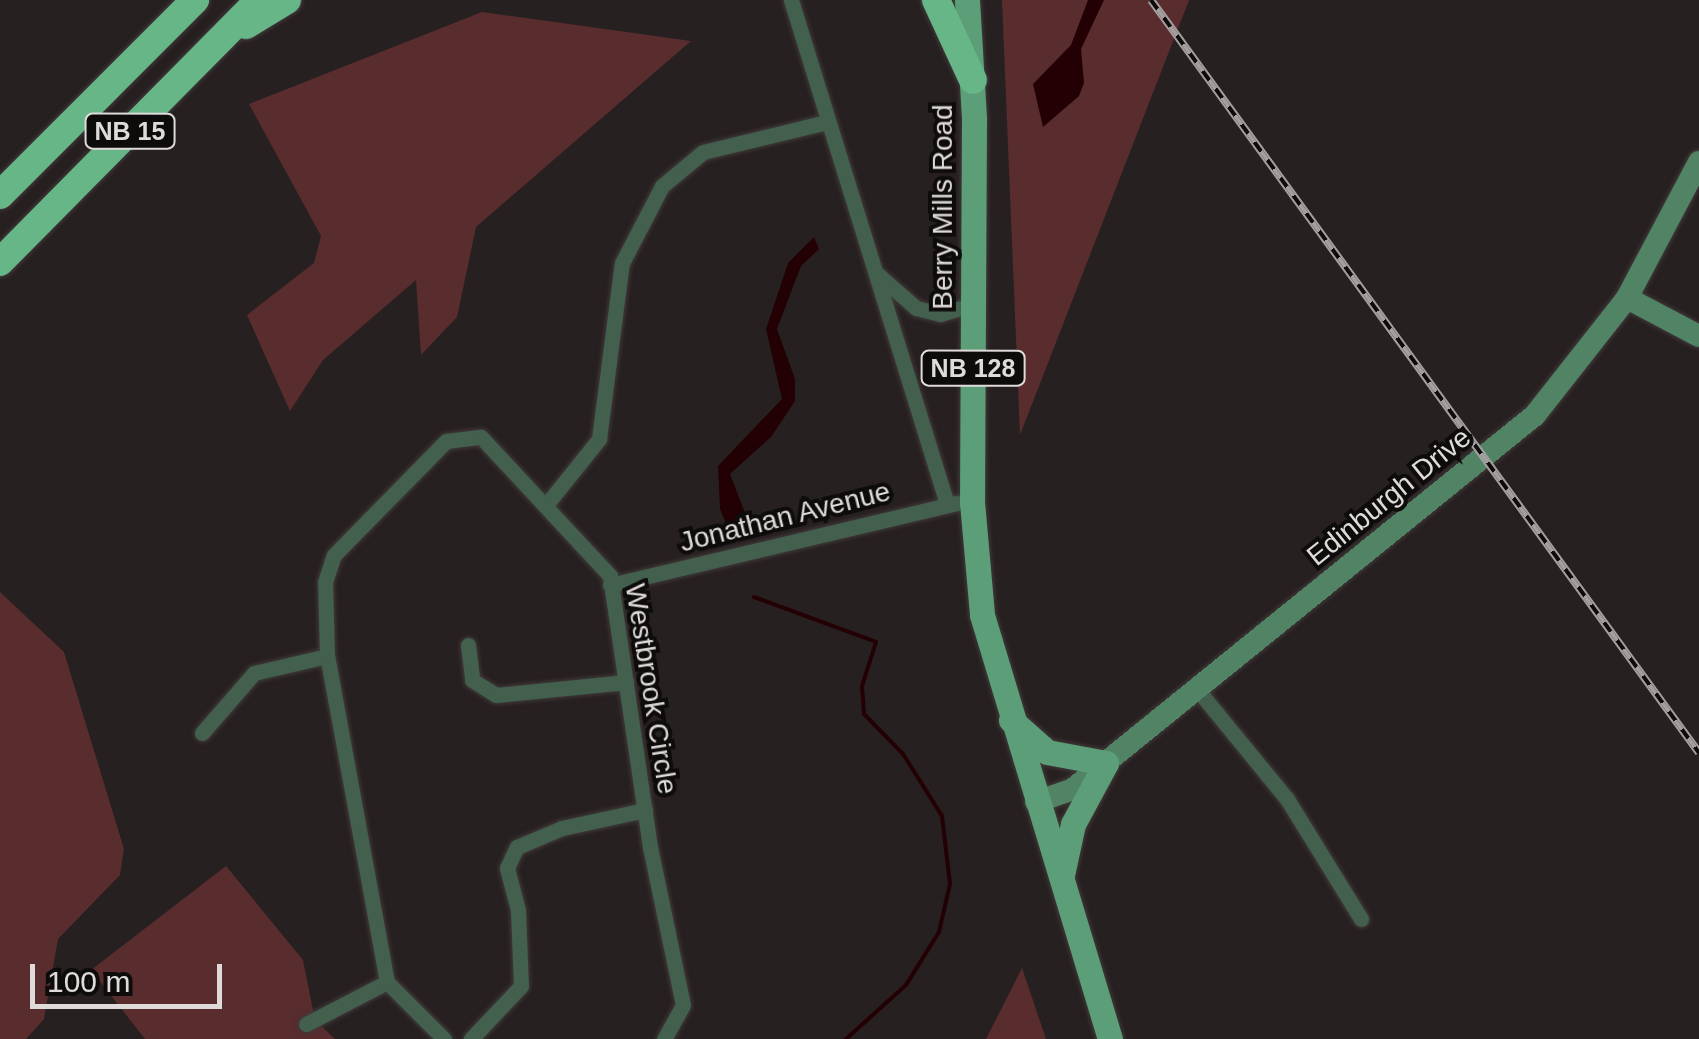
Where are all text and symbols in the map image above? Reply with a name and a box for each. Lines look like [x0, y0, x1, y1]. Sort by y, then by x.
street label: Berry Mills Road [926, 104, 960, 310]
road number: NB 15 [82, 111, 178, 151]
road number: NB 128 [920, 348, 1026, 388]
street label: Edinburgh Drive [1300, 421, 1478, 573]
street label: Jonathan Avenue [675, 474, 895, 560]
street label: Westbrook Circle [618, 581, 684, 797]
scale bar [35, 944, 228, 1006]
text: 100 m [47, 965, 130, 998]

